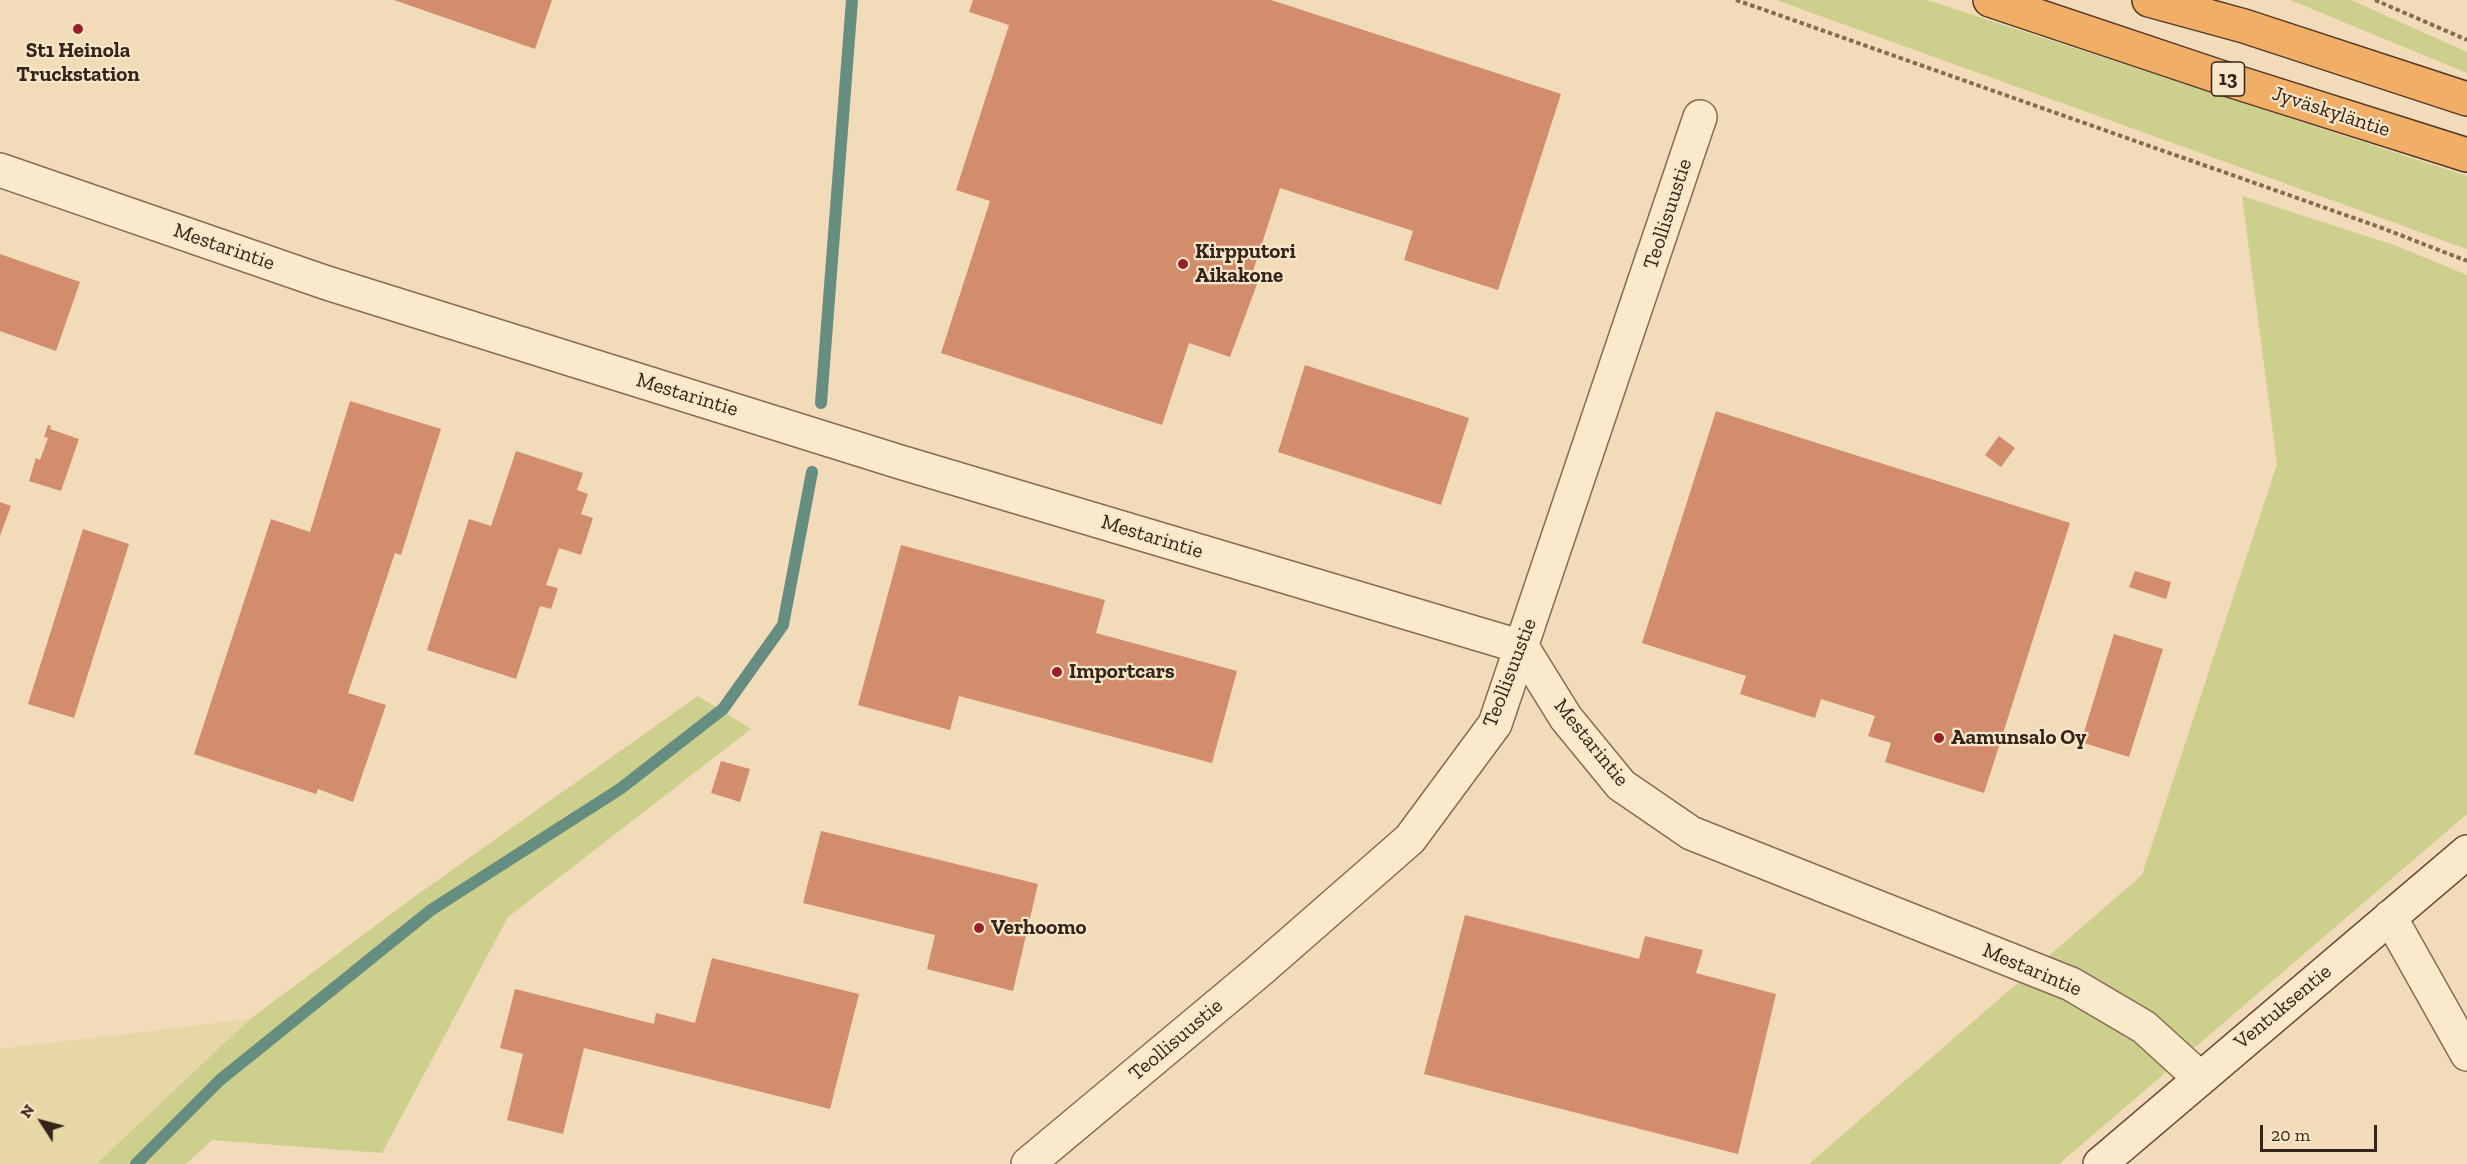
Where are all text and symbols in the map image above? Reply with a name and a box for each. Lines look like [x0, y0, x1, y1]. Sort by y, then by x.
marker: St1 Heinola Truckstation [71, 22, 85, 36]
place label: St1 Heinola Truckstation [16, 38, 140, 88]
road number: 13 [2212, 62, 2244, 96]
street label: Jyväskyläntie [2269, 81, 2393, 143]
street label: Teollisuustie [1638, 155, 1698, 273]
street label: Mestarintie [170, 218, 278, 276]
place label: Kirpputori Aikakone [1195, 239, 1296, 289]
marker: Kirpputori Aikakone [1176, 257, 1190, 271]
street label: Mestarintie [633, 368, 741, 422]
street label: Mestarintie [1098, 510, 1206, 564]
street label: Teollisuustie [1478, 615, 1542, 731]
place label: Importcars [1069, 659, 1175, 685]
marker: Importcars [1050, 665, 1064, 679]
street label: Mestarintie [1548, 694, 1634, 792]
place label: Aamunsalo Oy [1951, 725, 2086, 751]
marker: Aamunsalo Oy [1932, 731, 1946, 745]
place label: Verhoomo [991, 915, 1087, 941]
marker: Verhoomo [972, 921, 986, 935]
street label: Mestarintie [1979, 938, 2085, 1002]
street label: Ventuksentie [2229, 959, 2337, 1055]
street label: Teollisuustie [1124, 993, 1228, 1087]
north arrow [12, 1092, 72, 1152]
text: N [16, 1101, 38, 1122]
scale bar [2263, 1113, 2380, 1151]
text: 20 m [2271, 1124, 2310, 1146]

